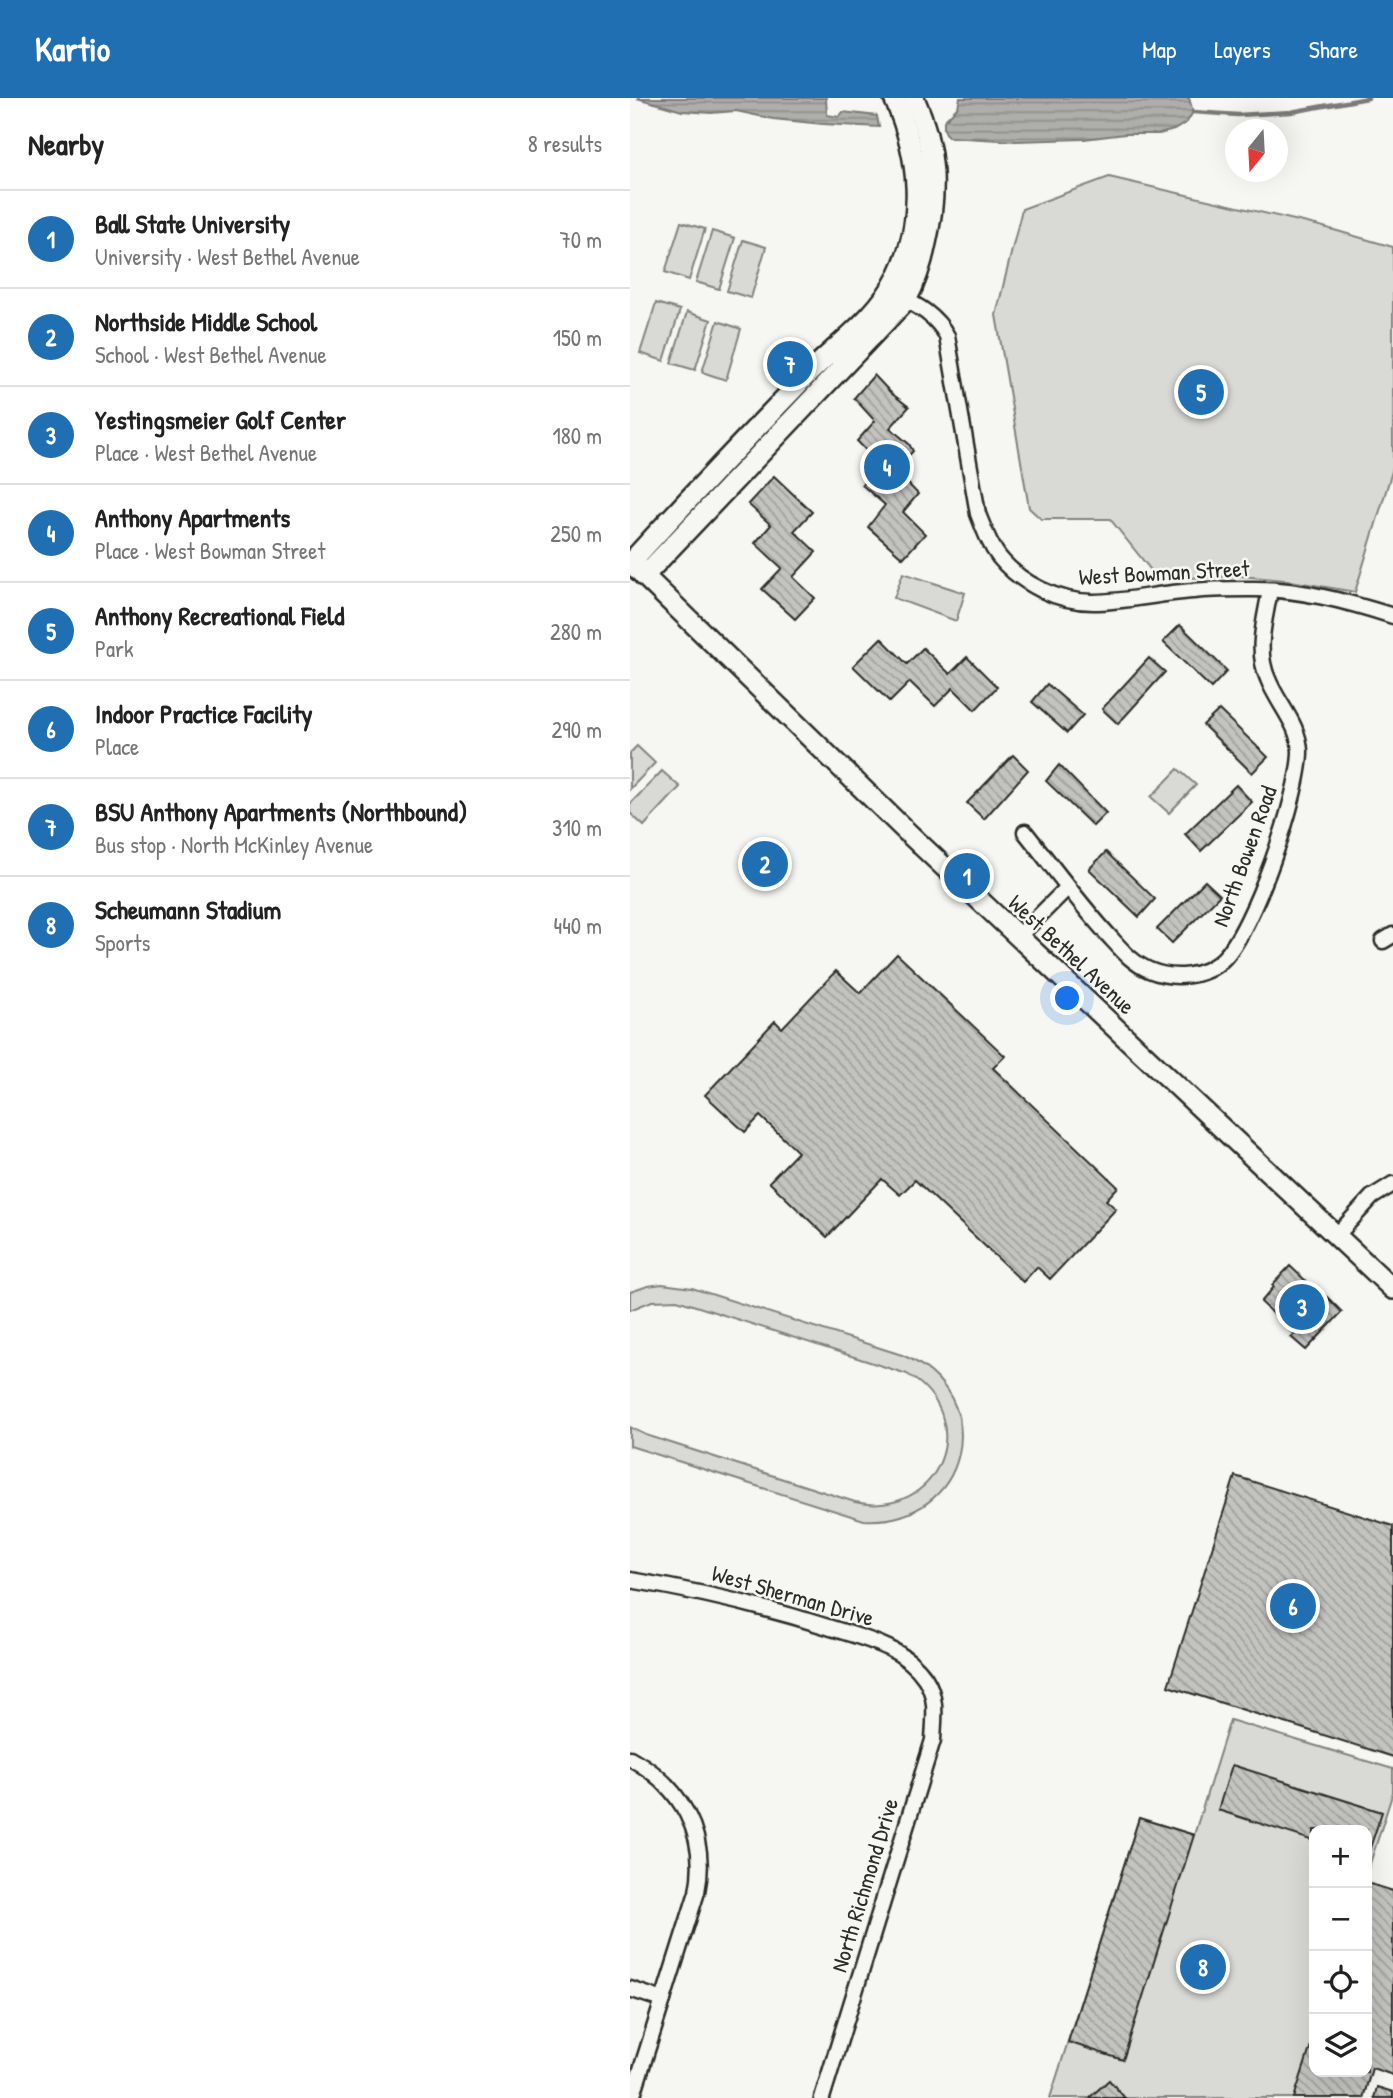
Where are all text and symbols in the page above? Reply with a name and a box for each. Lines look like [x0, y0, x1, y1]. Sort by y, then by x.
text: Kartio [35, 27, 110, 71]
text: Map [1142, 33, 1176, 65]
text: Layers [1214, 33, 1271, 65]
text: Share [1309, 33, 1358, 65]
north arrow [1225, 119, 1288, 182]
text: Nearby [28, 124, 104, 164]
text: 8 results [528, 128, 602, 159]
text: Ball State University [95, 206, 290, 241]
text: 1 [47, 224, 55, 255]
text: 70 m [559, 224, 602, 255]
text: University · West Bethel Avenue [95, 241, 360, 272]
text: Northside Middle School [95, 304, 317, 339]
text: 2 [46, 322, 56, 353]
text: 150 m [553, 322, 602, 353]
pin: 7 [767, 338, 813, 390]
text: School · West Bethel Avenue [95, 339, 327, 370]
pin: 5 [1178, 366, 1224, 418]
text: Yestingsmeier Golf Center [95, 402, 346, 437]
text: 3 [46, 420, 56, 451]
text: 180 m [552, 420, 602, 451]
text: Place · West Bethel Avenue [95, 437, 317, 468]
pin: 4 [864, 441, 910, 493]
text: Anthony Apartments [95, 500, 290, 535]
text: 4 [47, 518, 55, 549]
text: 250 m [550, 518, 602, 549]
text: Place · West Bowman Street [95, 535, 325, 566]
street label: West Bowman Street [1078, 552, 1251, 592]
text: Anthony Recreational Field [95, 598, 344, 633]
text: 5 [46, 616, 56, 647]
text: 280 m [550, 616, 602, 647]
text: Park [95, 633, 133, 664]
text: Indoor Practice Facility [95, 696, 312, 731]
text: 6 [46, 714, 56, 745]
text: 290 m [552, 714, 602, 745]
text: Place [95, 731, 139, 762]
street label: North Bowen Road [1204, 781, 1284, 931]
text: BSU Anthony Apartments (Northbound) [95, 794, 467, 829]
text: 7 [45, 812, 57, 843]
text: 310 m [552, 812, 602, 843]
text: Bus stop · North McKinley Avenue [95, 829, 373, 860]
pin: 2 [742, 838, 788, 890]
pin: 1 [944, 850, 990, 902]
street label: West Bethel Avenue [1002, 887, 1142, 1021]
text: Scheumann Stadium [95, 892, 281, 927]
text: 8 [46, 910, 56, 941]
text: 440 m [554, 910, 602, 941]
text: Sports [95, 927, 150, 958]
your location [1050, 981, 1084, 1015]
pin: 3 [1279, 1281, 1325, 1333]
street label: West Sherman Drive [708, 1557, 878, 1633]
pin: 6 [1270, 1580, 1316, 1632]
street label: North Richmond Drive [823, 1794, 905, 1976]
map controls [1309, 1825, 1372, 2077]
button: + [1309, 1825, 1372, 1888]
button: − [1309, 1888, 1372, 1951]
pin: 8 [1180, 1941, 1226, 1993]
button: locate [1309, 1951, 1372, 2014]
button: layers [1309, 2014, 1372, 2077]

